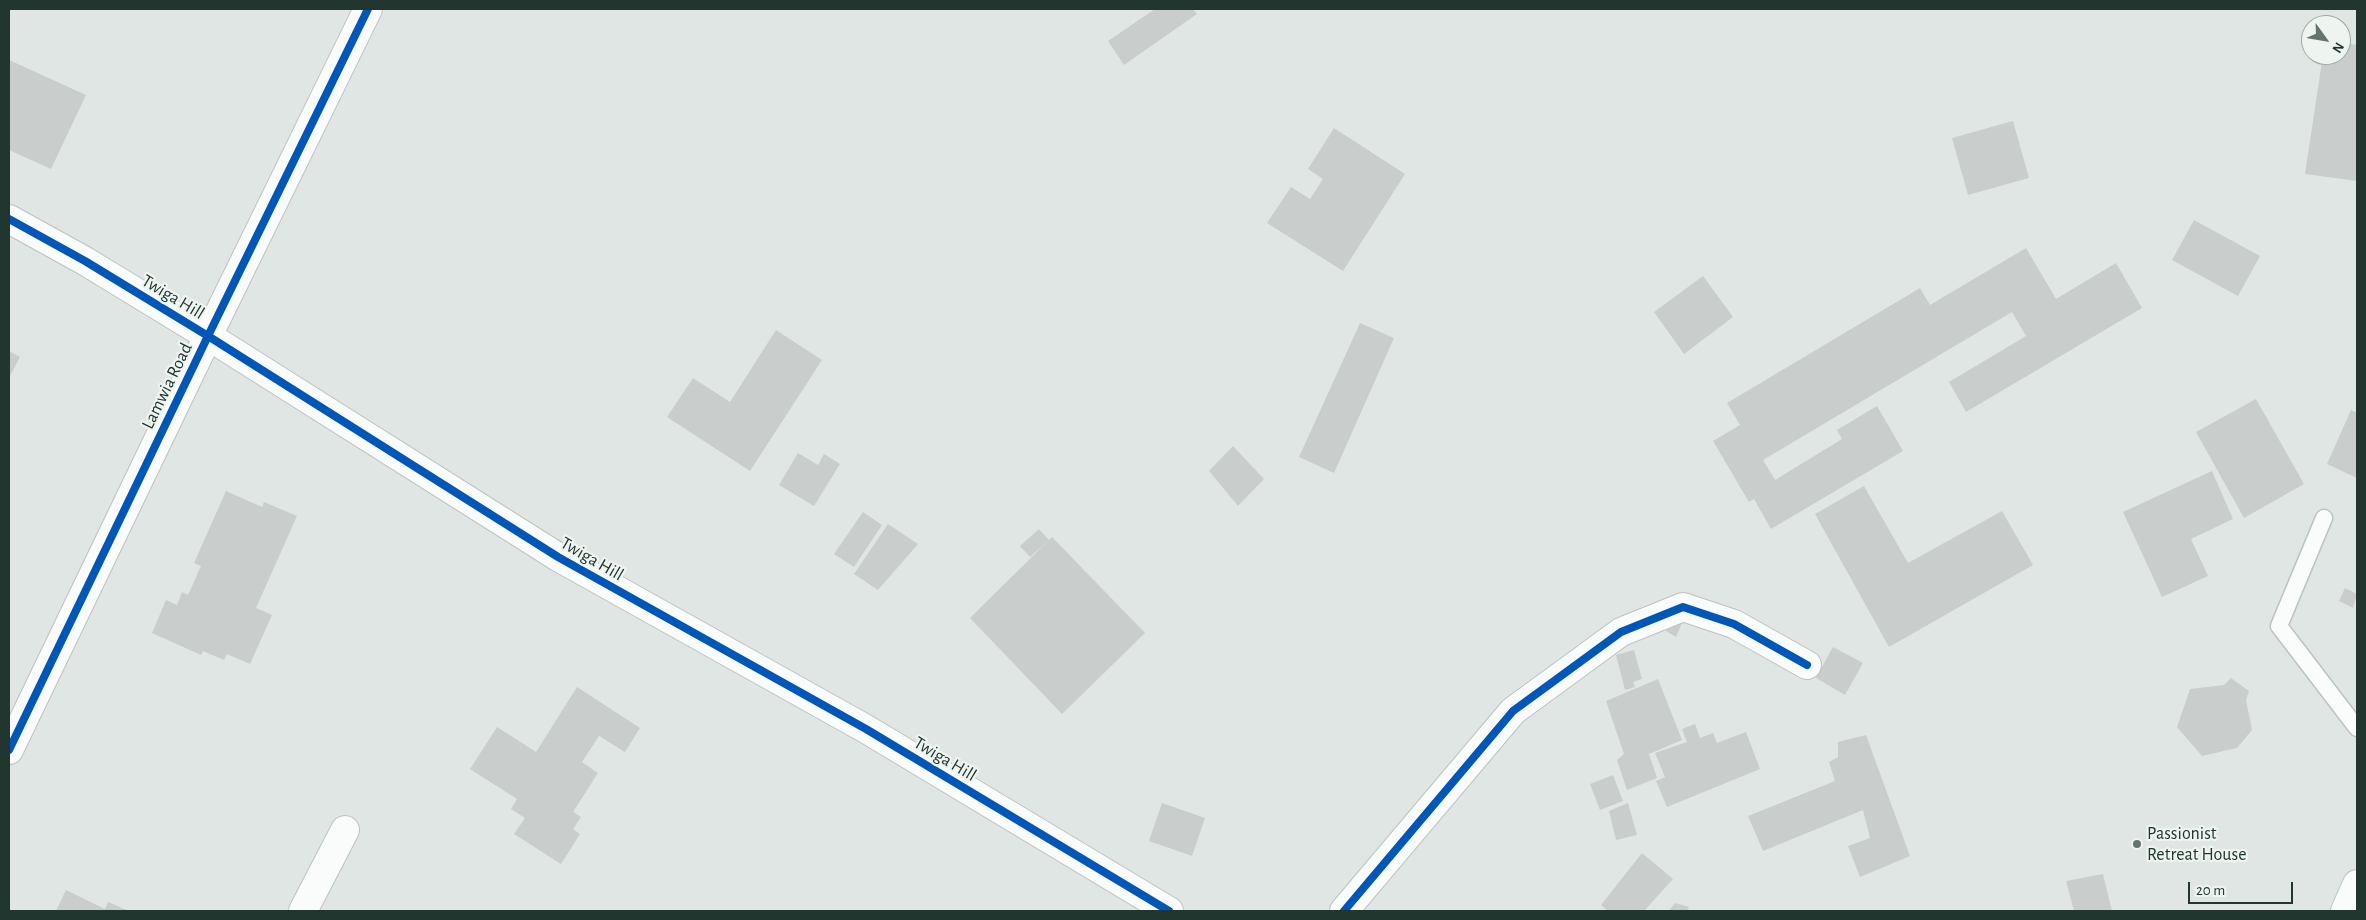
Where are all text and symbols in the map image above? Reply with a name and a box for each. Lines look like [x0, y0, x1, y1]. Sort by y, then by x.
north arrow [2301, 15, 2351, 65]
text: N [2329, 40, 2346, 55]
street label: Twiga Hill [138, 270, 208, 324]
street label: Lamwia Road [137, 339, 197, 433]
street label: Twiga Hill [557, 532, 627, 586]
street label: Twiga Hill [910, 732, 980, 786]
place label: Passionist Retreat House [2147, 823, 2246, 866]
marker: Passionist Retreat House [2131, 838, 2143, 850]
scale bar [2191, 872, 2296, 904]
text: 20 m [2196, 883, 2225, 898]

